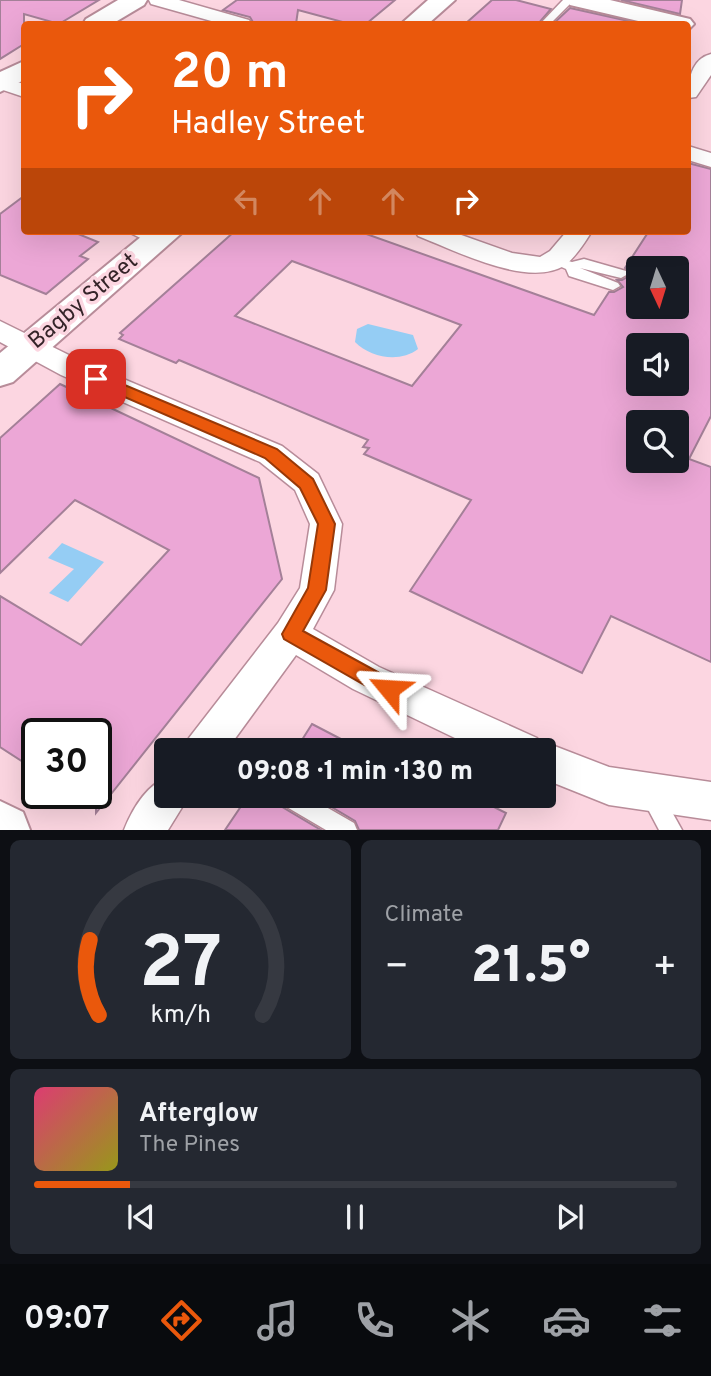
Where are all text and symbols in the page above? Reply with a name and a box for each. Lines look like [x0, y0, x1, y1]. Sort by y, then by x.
text: 20 m [171, 44, 288, 106]
icon: right [56, 49, 147, 140]
text: Hadley Street [171, 105, 365, 145]
icon: left [228, 182, 266, 220]
icon: ahead [301, 182, 339, 220]
icon: ahead [374, 182, 412, 220]
icon: right [447, 182, 485, 220]
street label: Bagby Street [23, 248, 145, 356]
north arrow [626, 256, 690, 318]
map controls [626, 256, 689, 473]
button: sound [626, 333, 689, 396]
pin [66, 349, 126, 409]
icon: arrive [77, 360, 115, 398]
button: search [626, 410, 689, 473]
position arrow [352, 652, 426, 726]
speed limit sign: 30 [21, 718, 112, 809]
text: 09:08 · 1 min · 130 m [237, 756, 473, 789]
text: Climate [385, 901, 463, 930]
text: 27 [139, 922, 222, 1014]
text: 21.5° [471, 935, 591, 1001]
text: − [385, 944, 409, 993]
text: + [652, 944, 677, 993]
text: km/h [150, 1000, 211, 1032]
text: Afterglow [139, 1098, 259, 1131]
text: The Pines [139, 1131, 240, 1160]
icon: previous [122, 1198, 160, 1236]
icon: pause [336, 1198, 374, 1236]
icon: next [551, 1198, 589, 1236]
icon: directions [157, 1296, 206, 1345]
icon: music [253, 1296, 302, 1345]
icon: phone [350, 1296, 399, 1345]
icon: climate [446, 1296, 495, 1345]
icon: car [542, 1296, 591, 1345]
icon: filters [638, 1296, 687, 1345]
text: 09:07 [24, 1300, 110, 1340]

